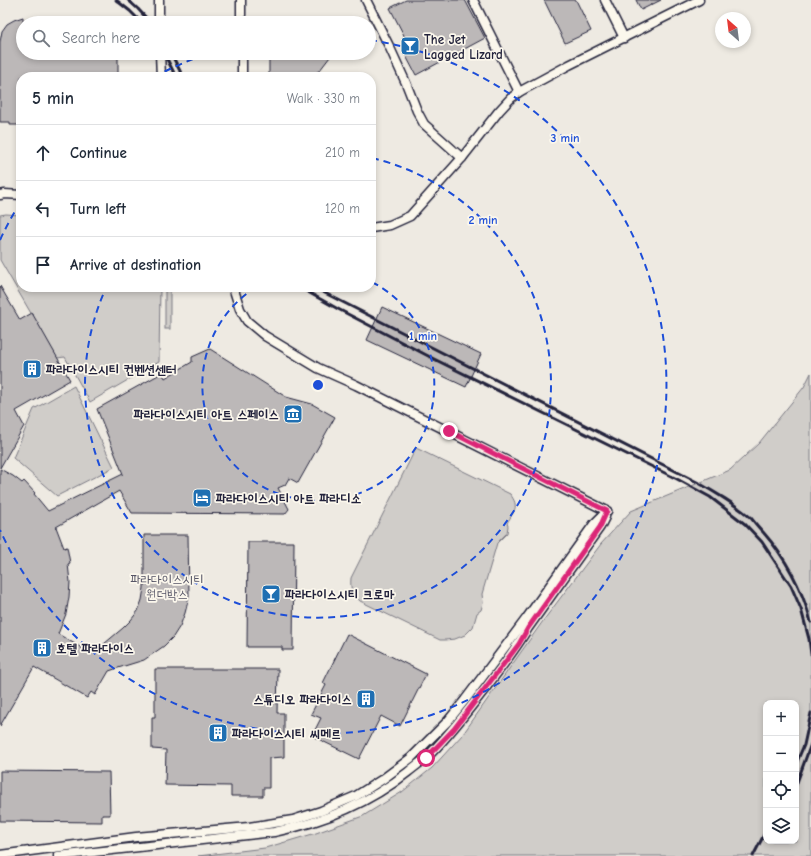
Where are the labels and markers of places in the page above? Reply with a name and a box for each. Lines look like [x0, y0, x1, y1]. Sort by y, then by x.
place label: The Jet Lagged Lizard [424, 32, 503, 62]
bar icon: The Jet Lagged Lizard [399, 35, 421, 57]
building icon: 파라다이스시티 컨벤션센터 [21, 358, 43, 380]
place label: 파라다이스시티 컨벤션센터 [45, 362, 176, 377]
centre of rings [311, 378, 325, 392]
museum icon: 파라다이스시티 아트 스페이스 [282, 403, 304, 425]
place label: 파라다이스시티 아트 스페이스 [133, 407, 279, 422]
hotel icon: 파라다이스시티 아트 파라디소 [191, 487, 213, 509]
place label: 파라다이스시티 아트 파라디소 [215, 491, 362, 506]
bar icon: 파라다이스시티 크로마 [260, 583, 282, 605]
place label: 파라다이스시티 크로마 [284, 587, 395, 602]
building icon: 호텔 파라다이스 [31, 637, 53, 659]
place label: 호텔 파라다이스 [56, 641, 134, 656]
building icon: 스튜디오 파라다이스 [355, 688, 377, 710]
place label: 스튜디오 파라다이스 [253, 692, 352, 707]
building icon: 파라다이스시티 씨메르 [207, 722, 229, 744]
place label: 파라다이스시티 씨메르 [231, 726, 341, 741]

